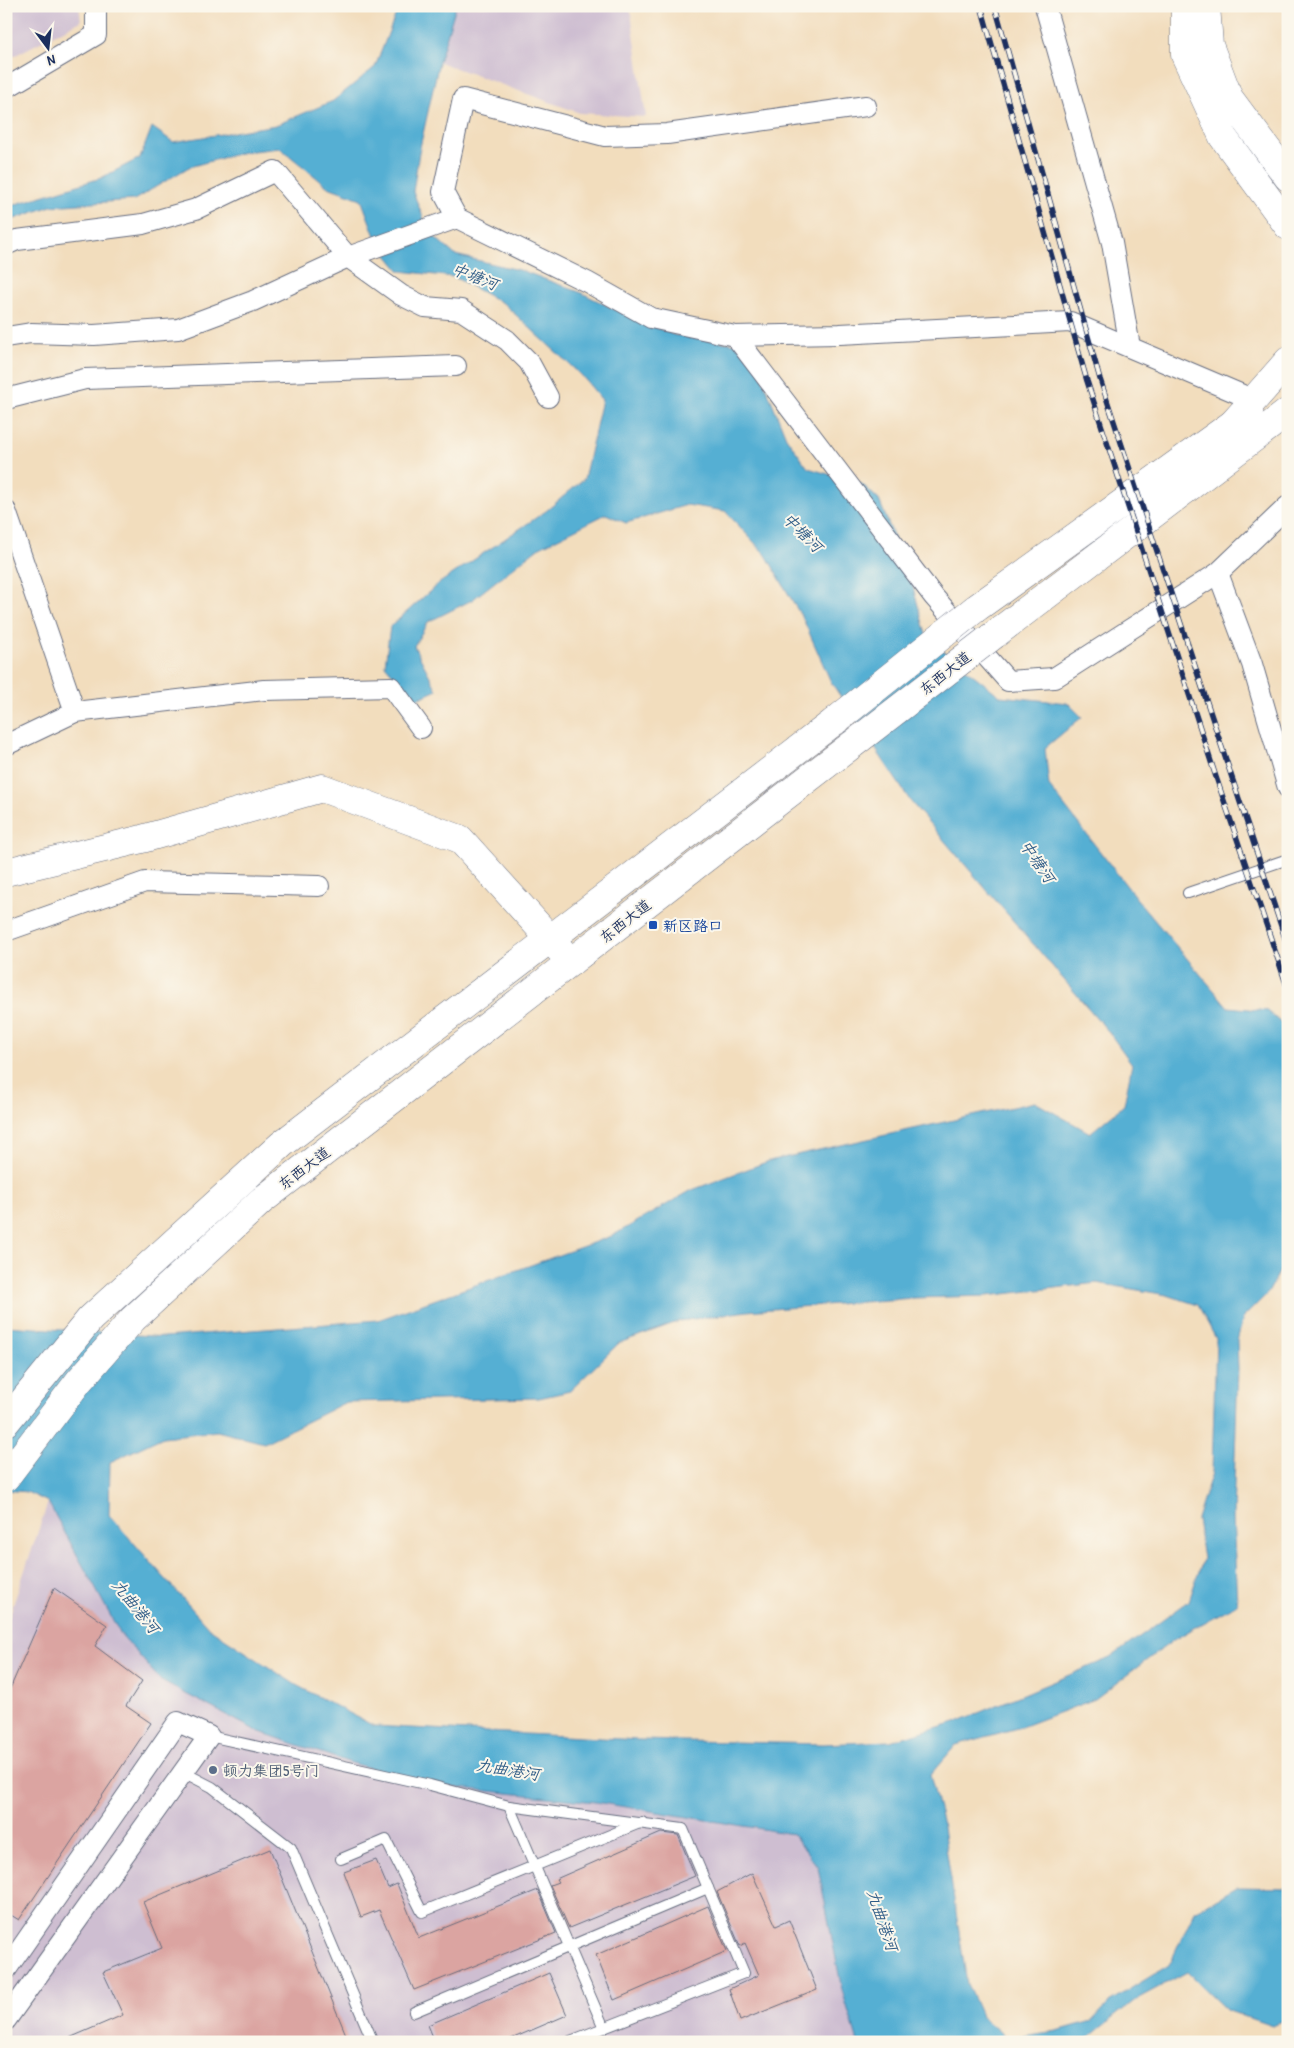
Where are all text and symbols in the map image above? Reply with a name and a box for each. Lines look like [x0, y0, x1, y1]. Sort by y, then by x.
north arrow [22, 22, 72, 72]
text: N [45, 51, 58, 71]
water label: 中塘河 [449, 257, 504, 296]
water label: 中塘河 [778, 507, 830, 559]
street label: 东西大道 [915, 646, 975, 700]
water label: 中塘河 [1015, 835, 1062, 890]
street label: 东西大道 [595, 894, 655, 948]
place label: 新区路口 [663, 915, 723, 936]
marker: 新区路口 [647, 919, 659, 931]
street label: 东西大道 [274, 1142, 334, 1194]
water label: 九曲港河 [107, 1574, 167, 1640]
water label: 九曲港河 [475, 1753, 544, 1785]
place label: 顿力集团5号门 [223, 1760, 319, 1781]
marker: 顿力集团5号门 [207, 1764, 219, 1776]
water label: 九曲港河 [862, 1886, 905, 1957]

